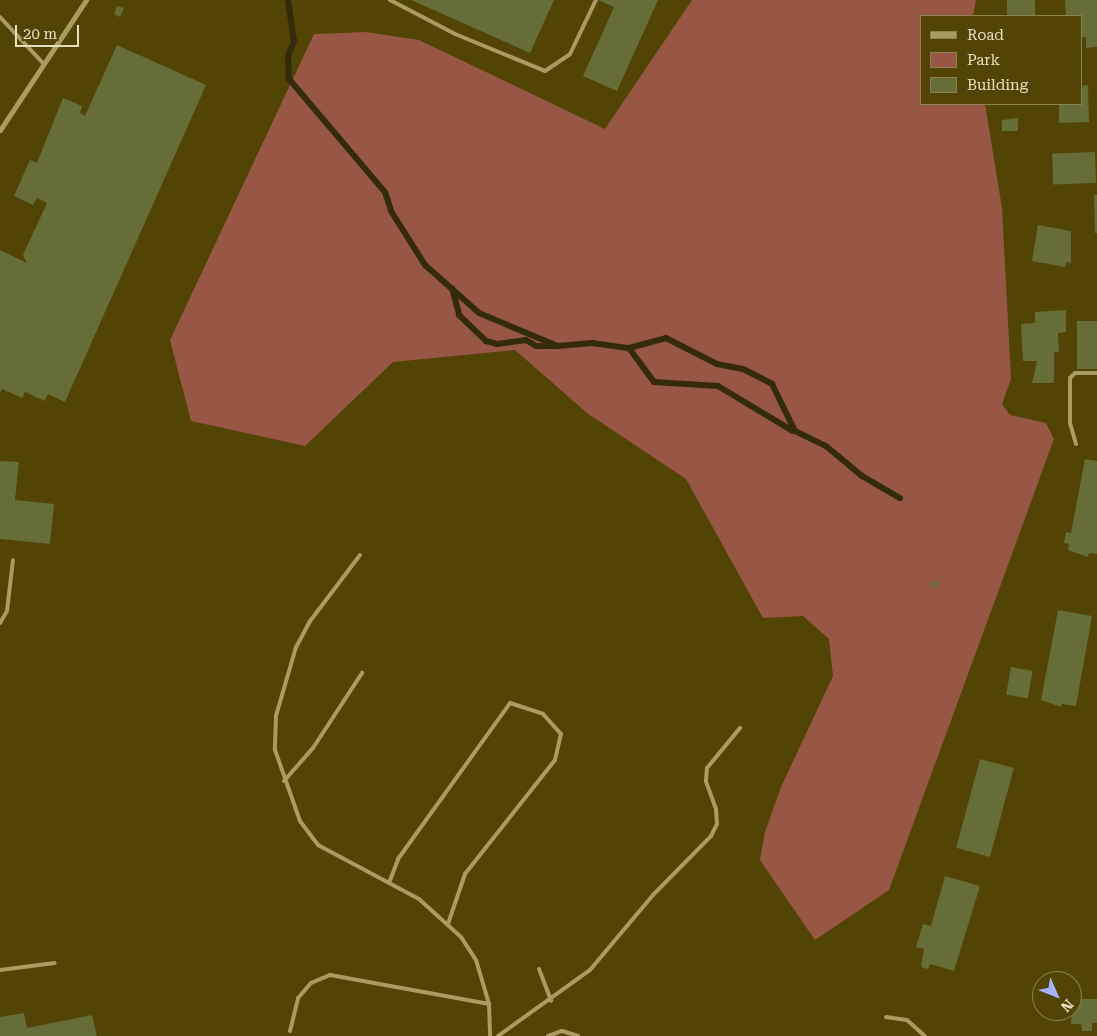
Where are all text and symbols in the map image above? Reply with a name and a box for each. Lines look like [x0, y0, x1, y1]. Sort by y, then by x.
scale bar [18, 15, 81, 47]
legend [920, 15, 1082, 105]
text: 20 m [23, 25, 57, 43]
text: Road [967, 26, 1004, 44]
text: Park [967, 51, 1000, 69]
text: Building [967, 76, 1028, 94]
north arrow [1032, 971, 1082, 1021]
text: N [1058, 996, 1077, 1015]

